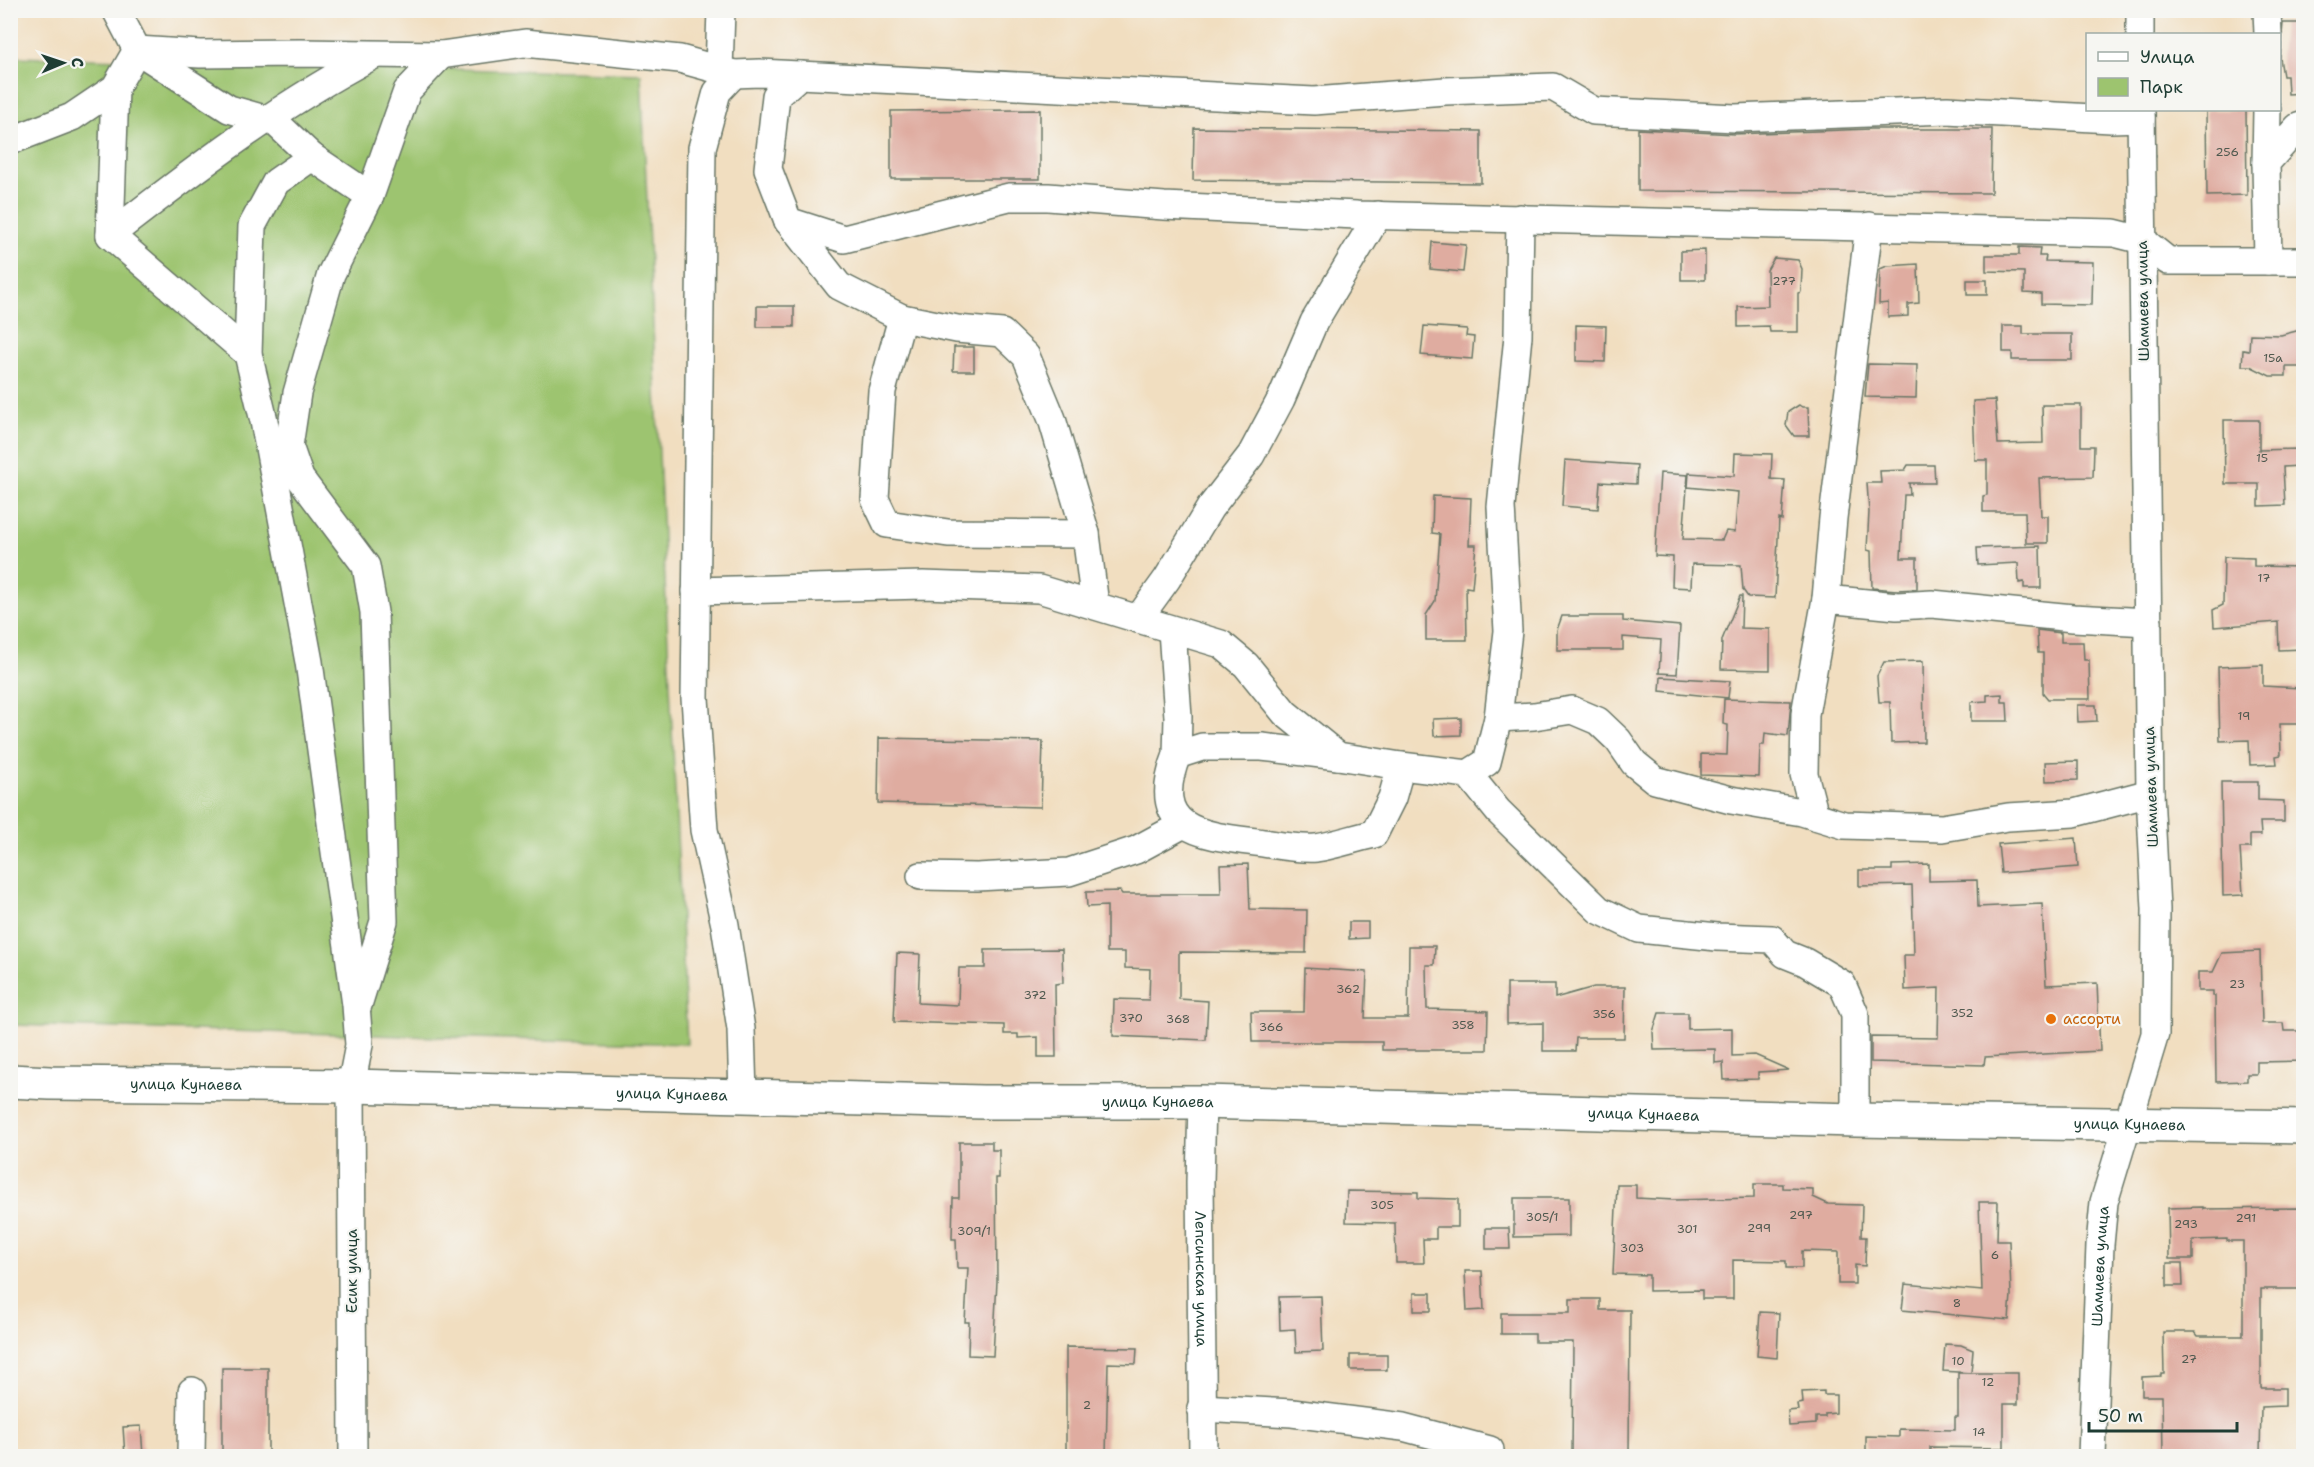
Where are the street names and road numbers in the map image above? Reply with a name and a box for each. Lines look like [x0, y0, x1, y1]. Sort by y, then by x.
street label: Шамиева улица [2132, 240, 2154, 362]
street label: Шамиева улица [2139, 726, 2163, 848]
street label: улица Кунаева [130, 1074, 243, 1095]
street label: улица Кунаева [616, 1083, 729, 1106]
street label: улица Кунаева [1102, 1092, 1215, 1112]
street label: улица Кунаева [1587, 1103, 1700, 1126]
street label: улица Кунаева [2073, 1113, 2186, 1135]
street label: Шамиева улица [2087, 1204, 2114, 1327]
street label: Лепсинская улица [1190, 1211, 1212, 1348]
street label: Есик улица [342, 1228, 362, 1313]

